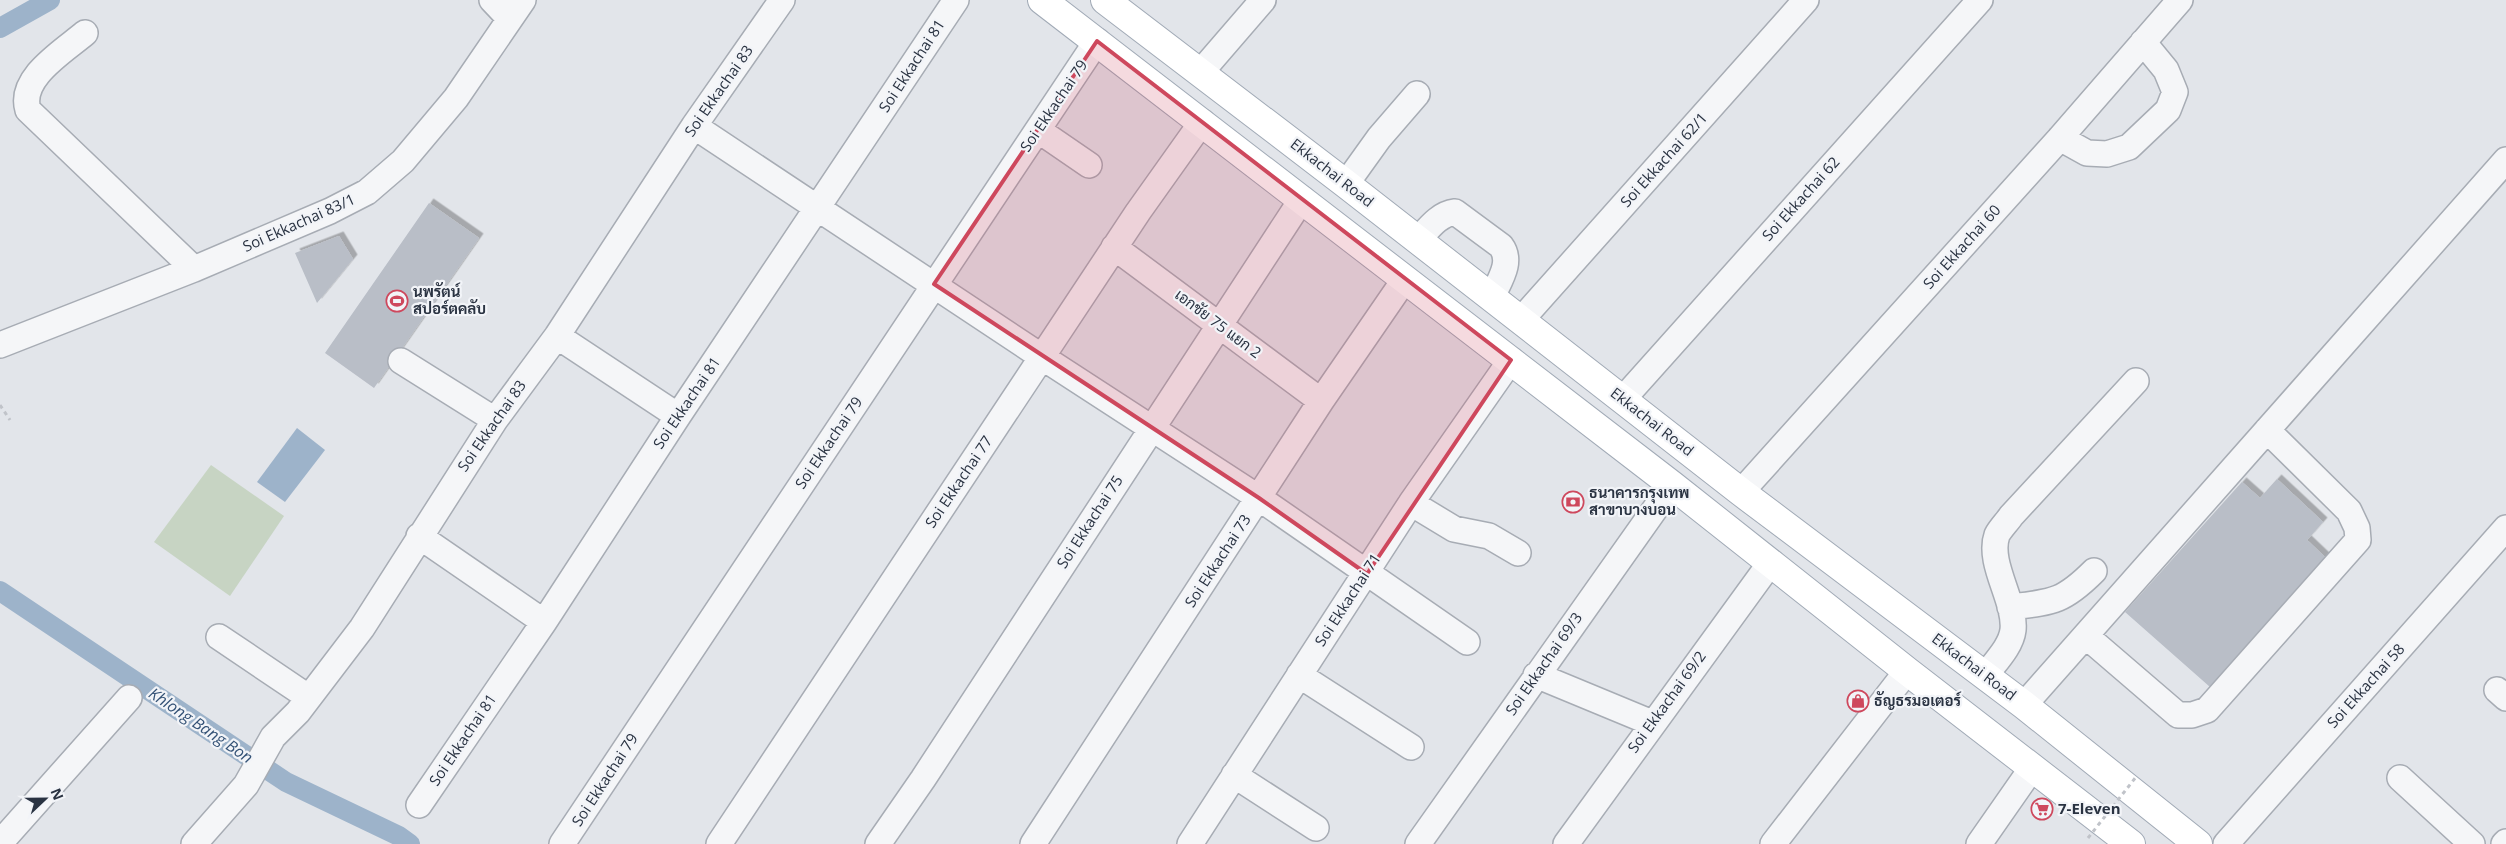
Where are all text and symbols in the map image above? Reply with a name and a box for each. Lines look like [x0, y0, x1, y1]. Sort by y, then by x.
street label: Soi Ekkachai 81 [874, 15, 949, 116]
street label: Soi Ekkachai 83 [679, 41, 757, 140]
street label: Soi Ekkachai 79 [1015, 56, 1091, 155]
street label: Soi Ekkachai 62/1 [1615, 108, 1711, 211]
street label: Ekkachai Road [1287, 133, 1378, 211]
street label: Soi Ekkachai 62 [1757, 152, 1843, 245]
street label: Soi Ekkachai 83/1 [239, 188, 358, 256]
street label: Soi Ekkachai 60 [1918, 200, 2004, 293]
place label: นพรัตน์ สปอร์ตคลับ [413, 281, 486, 318]
street label: เอกชัย 75 แยก 2 [1171, 284, 1266, 362]
sports icon: นพรัตน์ สปอร์ตคลับ [385, 289, 409, 313]
street label: Soi Ekkachai 81 [648, 353, 724, 452]
street label: Soi Ekkachai 83 [452, 376, 530, 475]
street label: Ekkachai Road [1607, 382, 1698, 460]
street label: Soi Ekkachai 79 [790, 393, 866, 492]
street label: Soi Ekkachai 77 [920, 432, 996, 531]
street label: Soi Ekkachai 75 [1052, 471, 1127, 572]
place label: ธนาคารกรุงเทพ สาขาบางบอน [1589, 482, 1689, 519]
bank icon: ธนาคารกรุงเทพ สาขาบางบอน [1561, 490, 1585, 514]
street label: Soi Ekkachai 73 [1180, 510, 1255, 611]
street label: Soi Ekkachai 71 [1310, 549, 1385, 650]
street label: Soi Ekkachai 69/3 [1500, 608, 1586, 719]
street label: Ekkachai Road [1928, 628, 2021, 704]
street label: Soi Ekkachai 58 [2322, 639, 2408, 732]
street label: Soi Ekkachai 69/2 [1623, 647, 1710, 756]
water label: Khlong Bang Bon [145, 682, 257, 768]
shop icon: ธัญธรมอเตอร์ [1846, 689, 1870, 713]
street label: Soi Ekkachai 81 [424, 690, 500, 789]
place label: ธัญธรมอเตอร์ [1874, 690, 1962, 710]
street label: Soi Ekkachai 79 [567, 729, 642, 830]
north arrow [20, 774, 70, 824]
text: N [47, 785, 68, 803]
supermarket icon: 7-Eleven [2030, 797, 2054, 821]
place label: 7-Eleven [2058, 798, 2121, 818]

